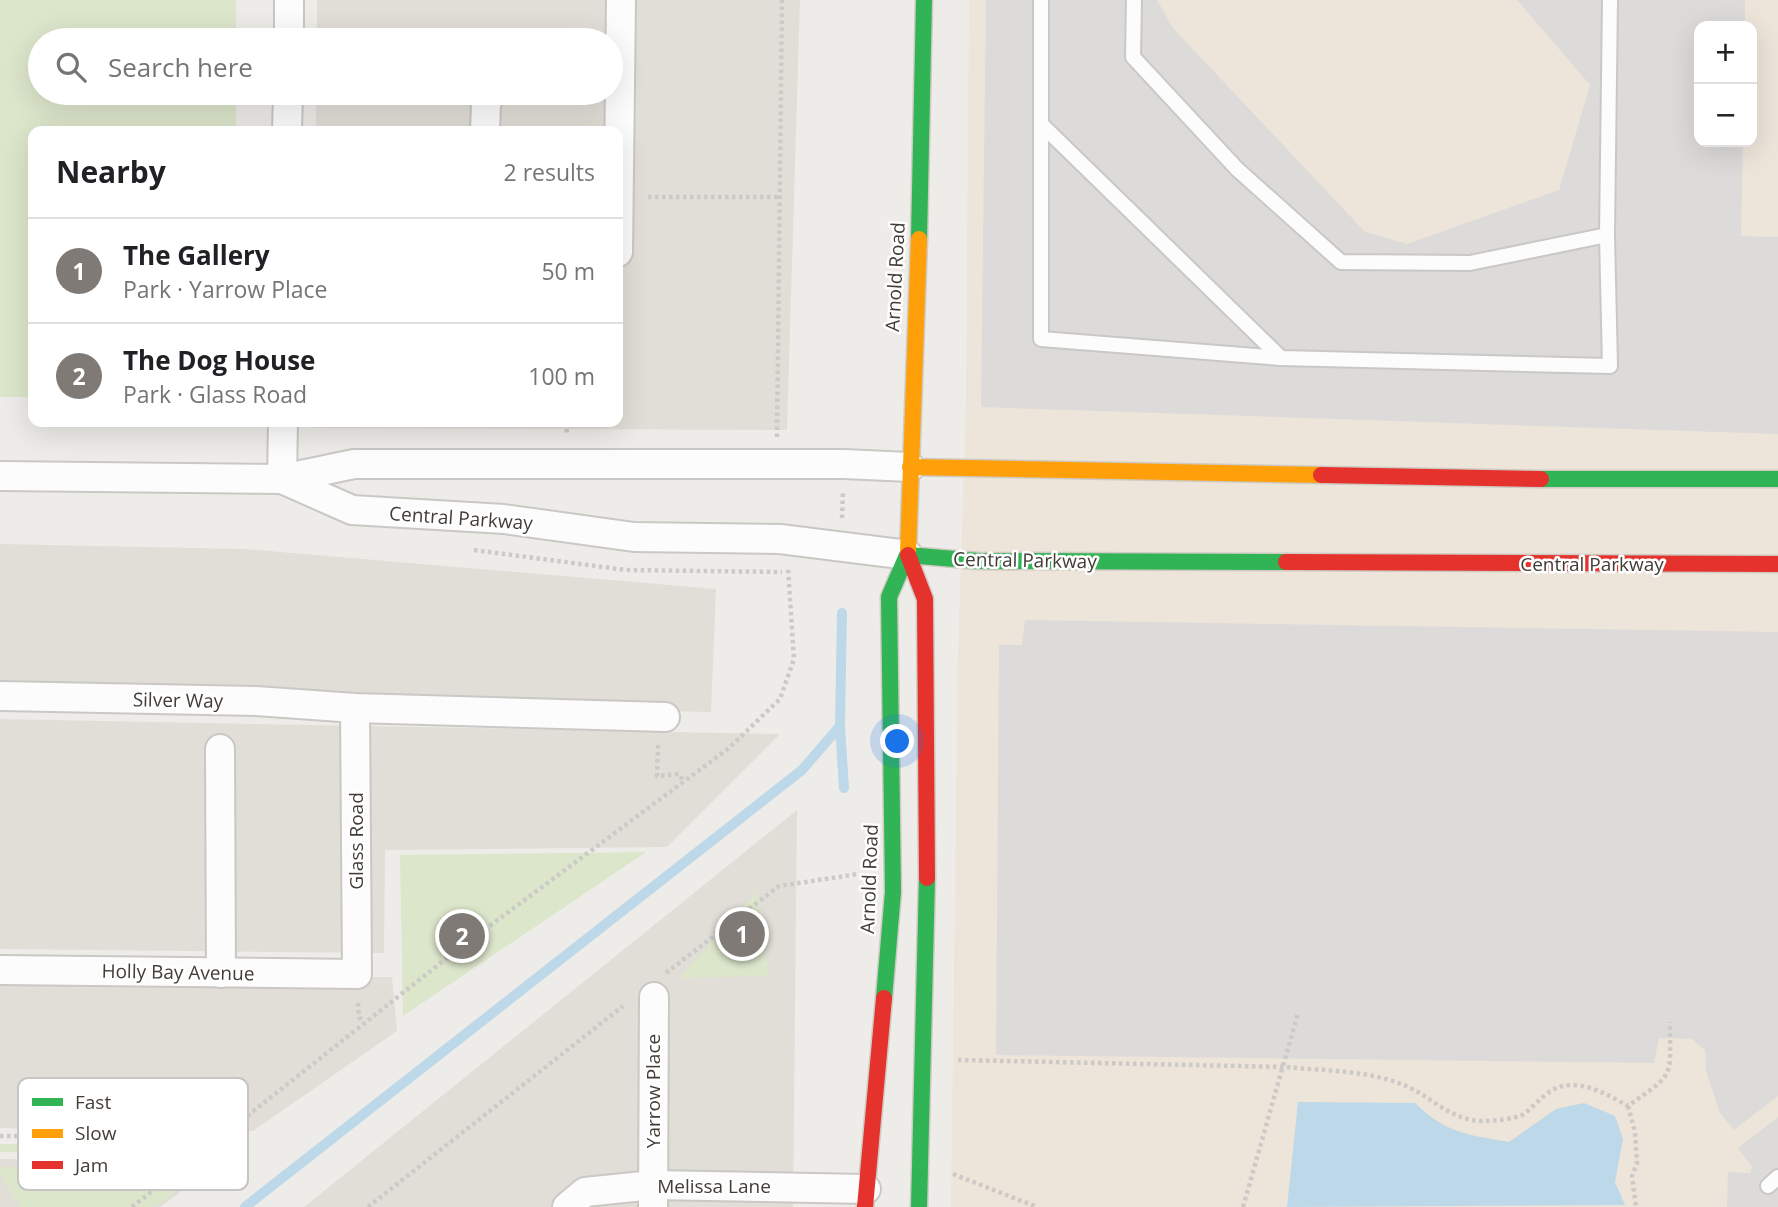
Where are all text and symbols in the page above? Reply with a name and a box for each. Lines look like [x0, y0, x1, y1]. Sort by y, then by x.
map controls [1694, 21, 1757, 147]
button: + [1694, 21, 1757, 84]
search box [28, 28, 623, 105]
icon: search [52, 48, 90, 86]
text: Search here [108, 49, 253, 85]
button: − [1694, 84, 1757, 147]
text: Nearby [56, 151, 166, 192]
text: 2 results [504, 156, 595, 188]
street label: Arnold Road [879, 222, 911, 332]
text: The Gallery [123, 237, 270, 273]
text: 1 [72, 255, 86, 287]
text: 50 m [541, 255, 595, 287]
text: Park · Yarrow Place [123, 273, 328, 305]
text: The Dog House [123, 342, 315, 378]
text: 2 [72, 360, 86, 392]
text: 100 m [528, 360, 595, 392]
text: Park · Glass Road [123, 378, 307, 410]
street label: Central Parkway [388, 500, 534, 536]
street label: Central Parkway [953, 546, 1098, 574]
street label: Central Parkway [1520, 551, 1664, 577]
street label: Silver Way [133, 686, 224, 714]
your location [880, 724, 914, 758]
street label: Glass Road [343, 792, 369, 890]
street label: Arnold Road [854, 824, 884, 934]
pin: 1 [719, 908, 765, 960]
pin: 2 [439, 910, 485, 962]
street label: Holly Bay Avenue [101, 958, 255, 986]
street label: Yarrow Place [640, 1034, 666, 1148]
legend [18, 1078, 248, 1190]
text: Fast [75, 1089, 111, 1115]
text: Slow [75, 1120, 117, 1146]
text: Jam [73, 1152, 108, 1178]
street label: Melissa Lane [657, 1173, 771, 1199]

